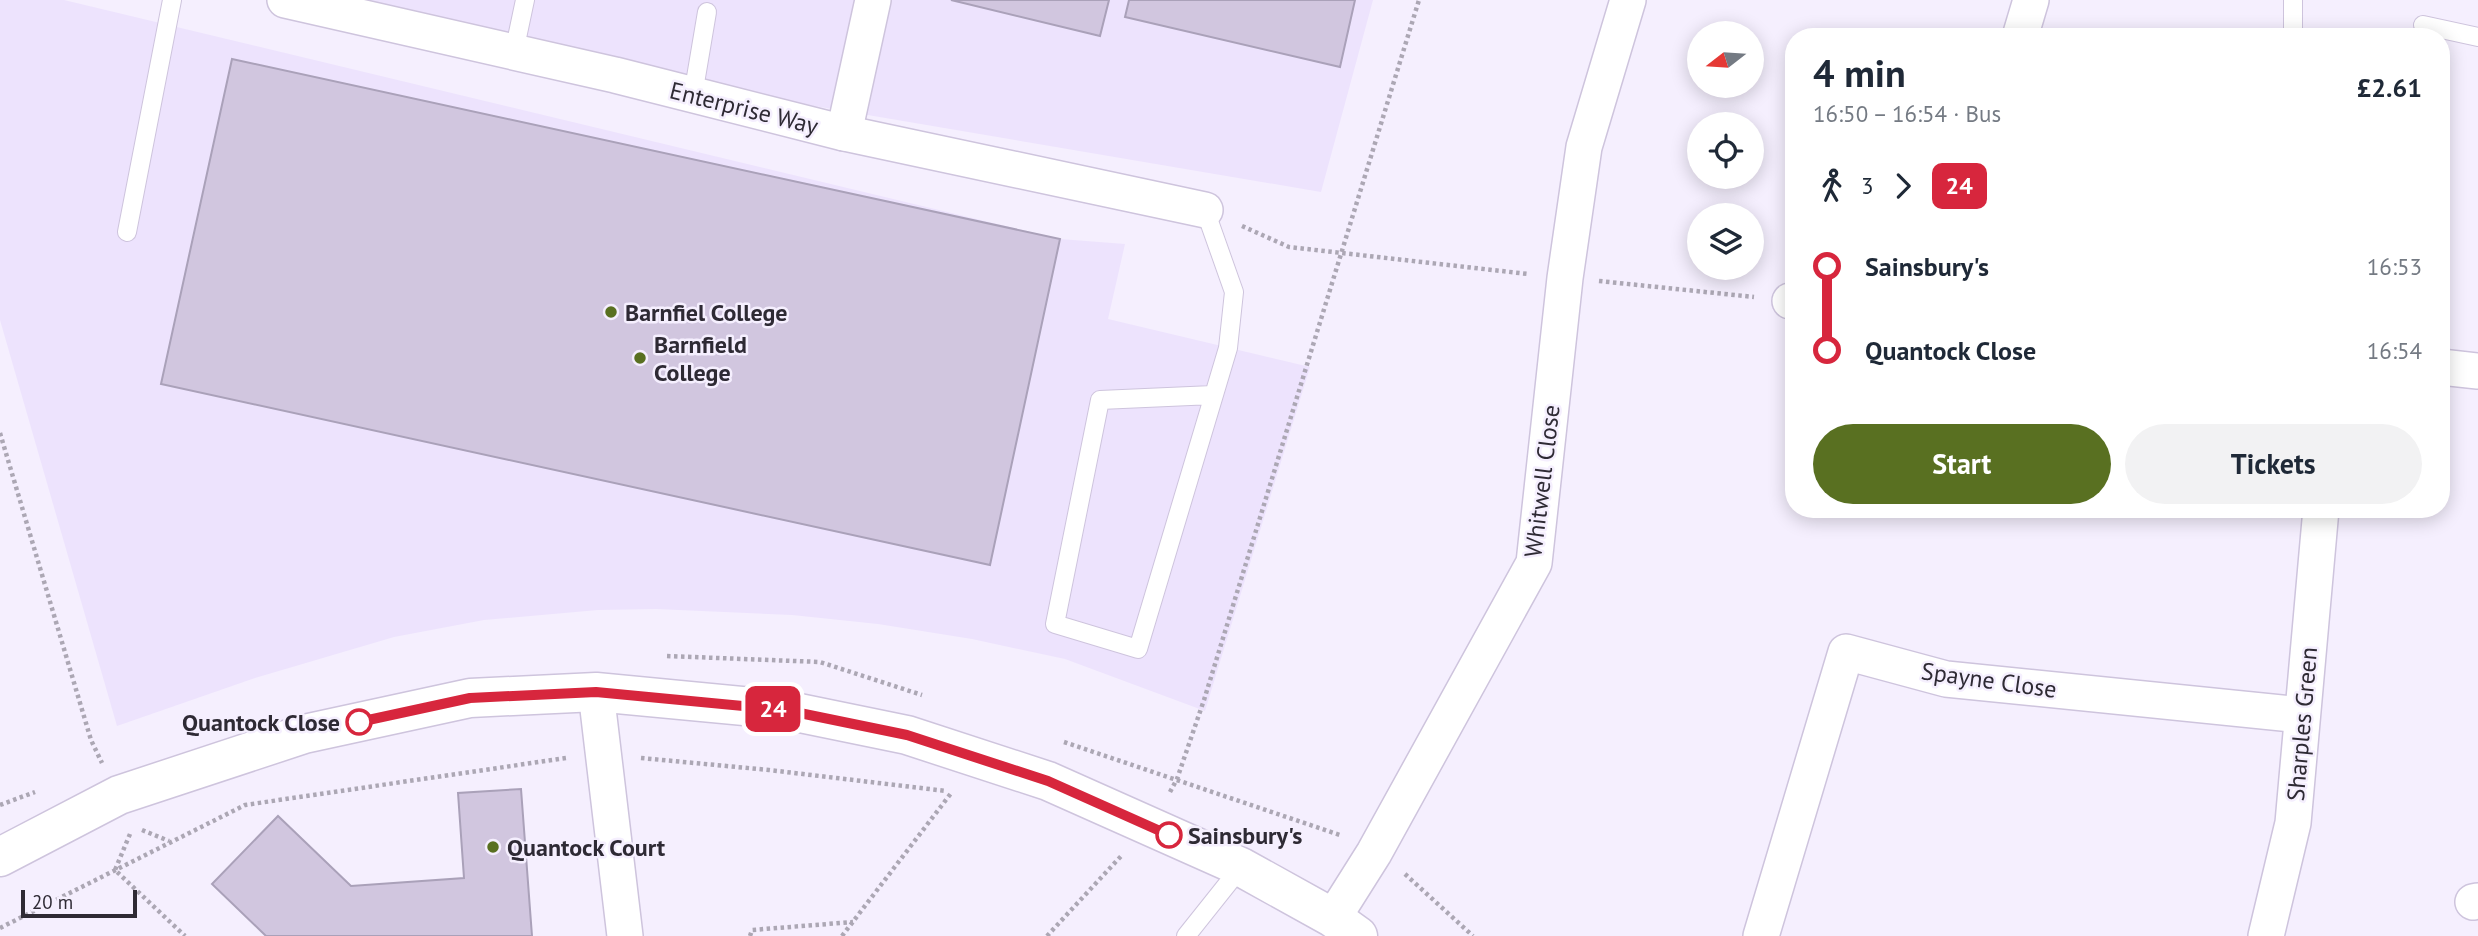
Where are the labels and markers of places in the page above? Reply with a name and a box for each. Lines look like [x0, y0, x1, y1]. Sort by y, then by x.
place label: Barnfiel College [625, 297, 788, 328]
marker: Barnfiel College [603, 304, 619, 320]
place label: Barnfield College [654, 329, 747, 388]
marker: Barnfield College [632, 350, 648, 366]
place label: Quantock Close [182, 707, 340, 738]
marker: Quantock Close [346, 709, 372, 735]
place label: Sainsbury's [1188, 820, 1302, 851]
marker: Sainsbury's [1156, 822, 1182, 848]
place label: Quantock Court [507, 832, 666, 863]
marker: Quantock Court [485, 839, 501, 855]

